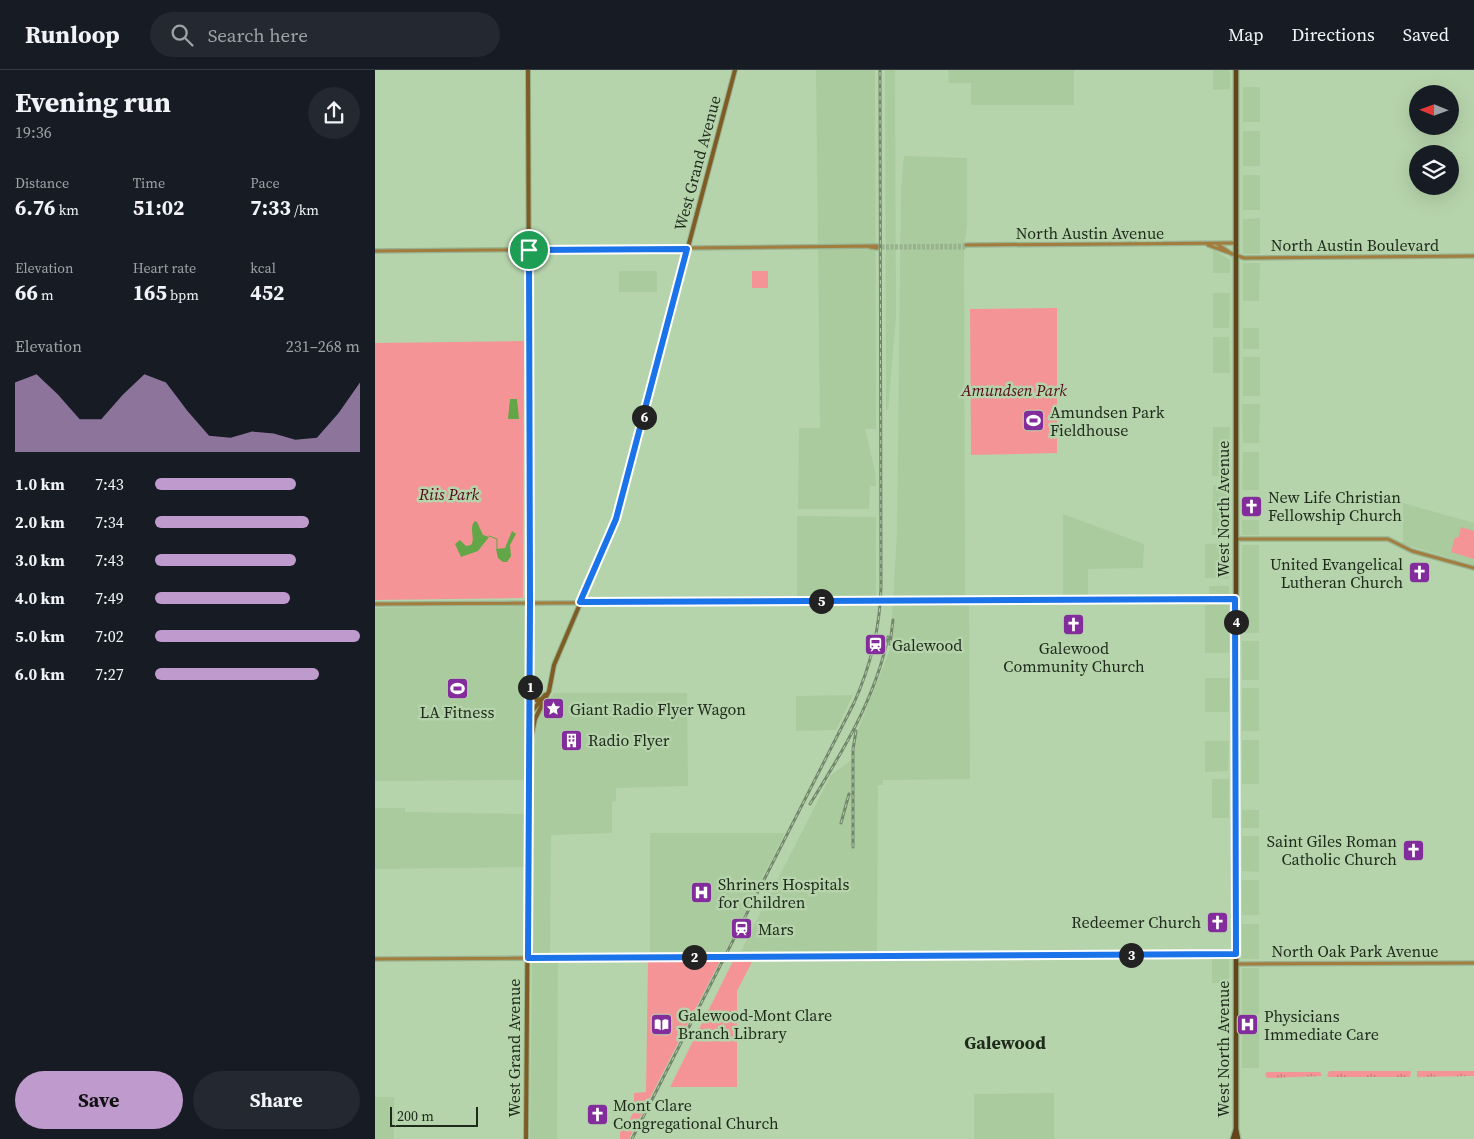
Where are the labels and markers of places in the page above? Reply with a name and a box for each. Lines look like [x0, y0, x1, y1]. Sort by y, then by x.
pin [508, 229, 550, 271]
place label: Amundsen Park Fieldhouse [1050, 401, 1165, 441]
pin: 6 [631, 404, 657, 430]
sports icon: Amundsen Park Fieldhouse [1022, 409, 1046, 433]
place label: New Life Christian Fellowship Church [1268, 486, 1402, 526]
church icon: New Life Christian Fellowship Church [1240, 494, 1264, 518]
place label: United Evangelical Lutheran Church [1270, 553, 1403, 593]
church icon: United Evangelical Lutheran Church [1407, 561, 1431, 585]
pin: 5 [809, 588, 833, 614]
pin: 4 [1223, 610, 1249, 634]
church icon: Galewood Community Church [1062, 612, 1086, 636]
station icon: Galewood [864, 633, 888, 657]
place label: Galewood [892, 634, 962, 656]
place label: Galewood Community Church [1003, 637, 1145, 677]
pin: 1 [517, 674, 543, 700]
sports icon: LA Fitness [445, 676, 469, 700]
place icon: Giant Radio Flyer Wagon [542, 697, 566, 721]
place label: Giant Radio Flyer Wagon [570, 698, 746, 720]
place label: LA Fitness [420, 701, 494, 723]
building icon: Radio Flyer [560, 728, 584, 752]
place label: Radio Flyer [588, 729, 670, 751]
place label: Saint Giles Roman Catholic Church [1267, 830, 1397, 870]
church icon: Saint Giles Roman Catholic Church [1401, 838, 1425, 862]
place label: Shriners Hospitals for Children [718, 873, 849, 913]
hospital icon: Shriners Hospitals for Children [690, 881, 714, 905]
church icon: Redeemer Church [1205, 910, 1229, 934]
place label: Redeemer Church [1071, 911, 1201, 933]
station icon: Mars [730, 917, 754, 941]
place label: Mars [758, 918, 794, 940]
pin: 3 [1119, 942, 1143, 968]
pin: 2 [681, 944, 707, 970]
place label: Galewood-Mont Clare Branch Library [678, 1004, 832, 1044]
place label: Physicians Immediate Care [1264, 1005, 1379, 1045]
library icon: Galewood-Mont Clare Branch Library [650, 1012, 674, 1036]
hospital icon: Physicians Immediate Care [1236, 1013, 1260, 1037]
place label: Mont Clare Congregational Church [613, 1094, 779, 1134]
church icon: Mont Clare Congregational Church [585, 1102, 609, 1126]

